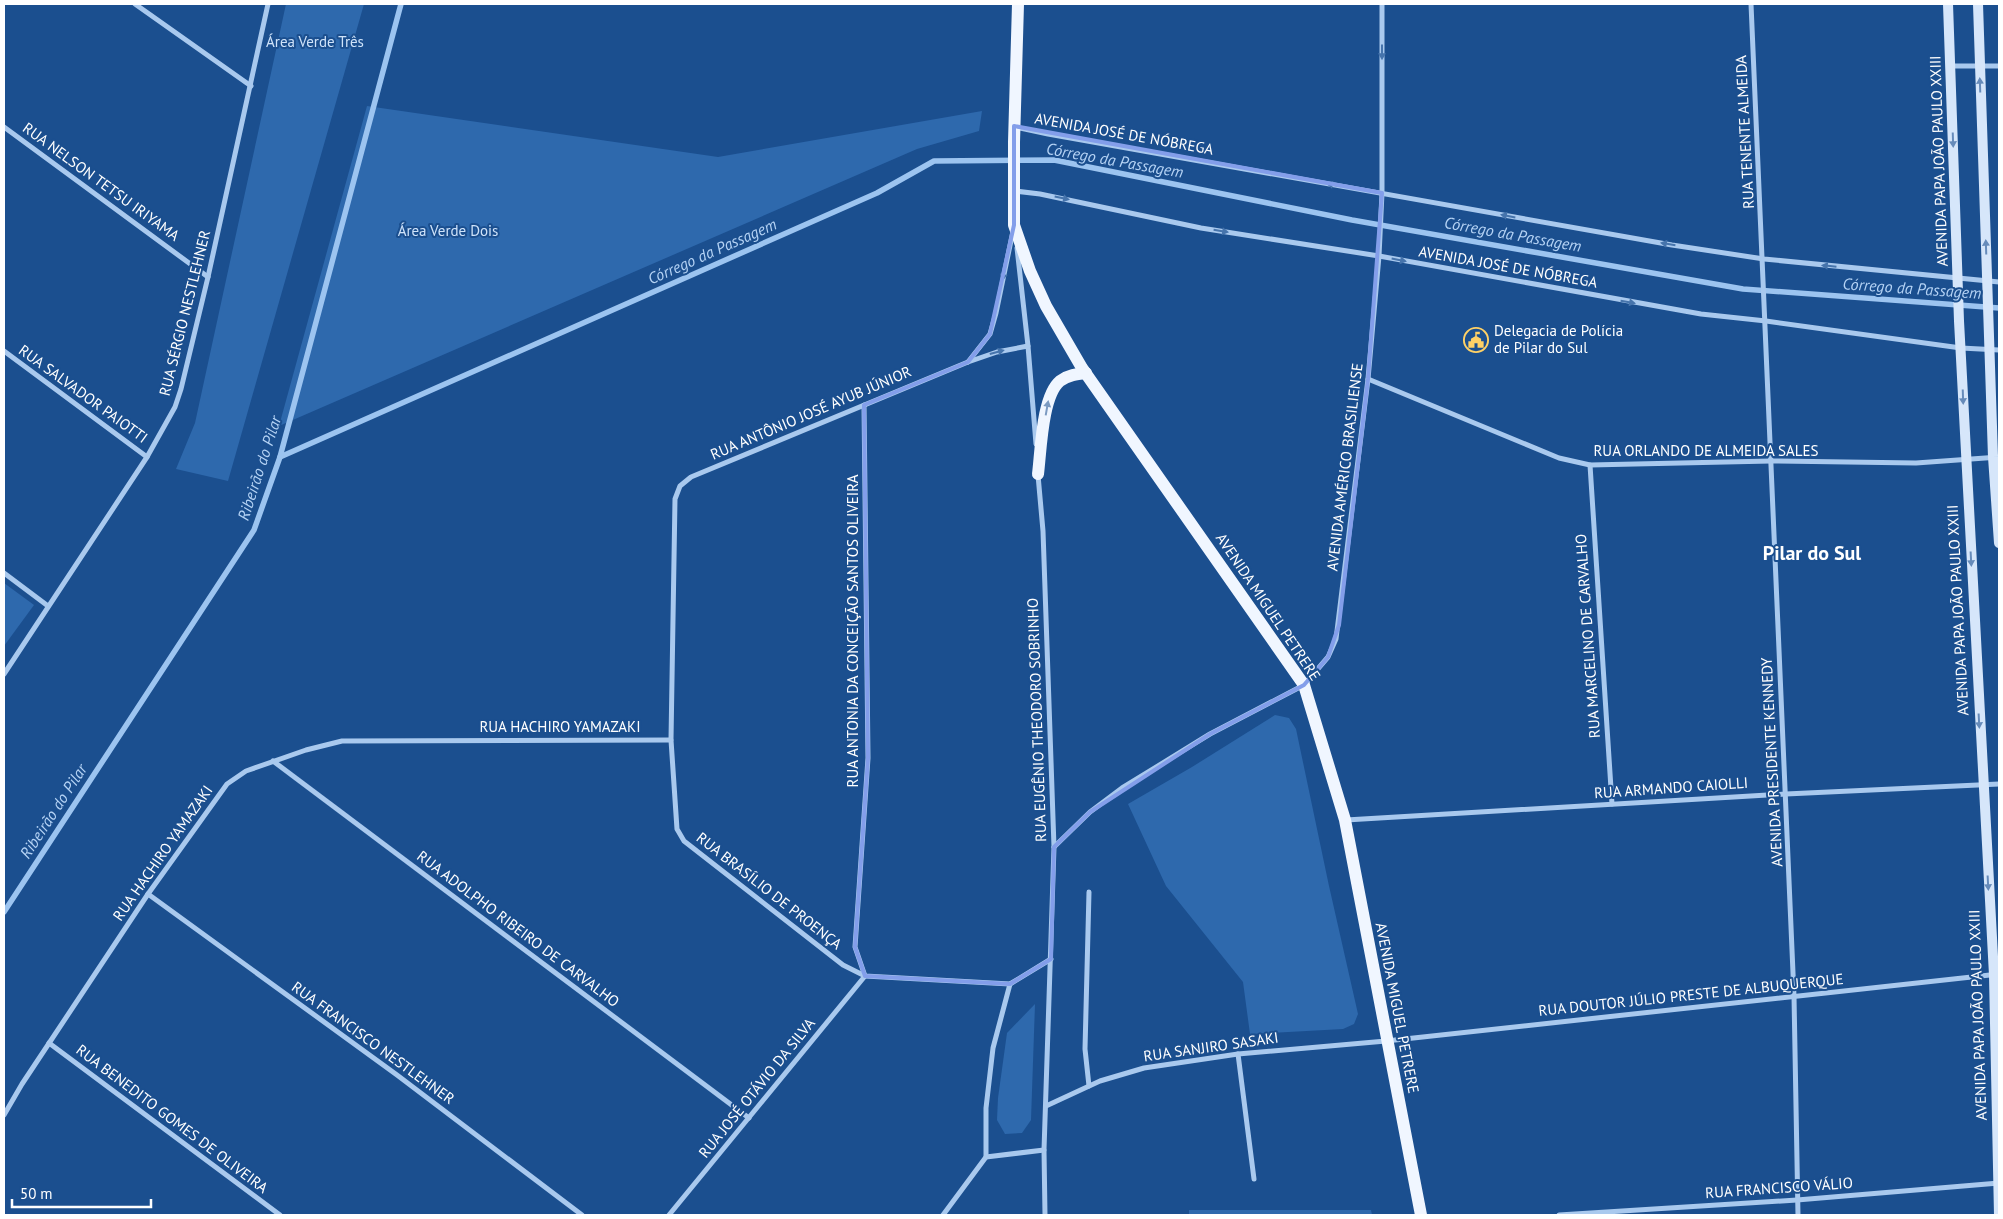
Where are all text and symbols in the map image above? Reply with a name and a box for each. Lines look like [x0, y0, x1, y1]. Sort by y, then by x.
park label: Área Verde Três [266, 32, 364, 51]
one-way arrow [1378, 45, 1386, 61]
street label: RUA TENENTE ALMEIDA [1731, 54, 1758, 209]
street label: AVENIDA PAPA JOÃO PAULO XXIII [1925, 55, 1952, 267]
one-way arrow [1975, 76, 1983, 92]
street label: AVENIDA JOSÉ DE NÓBREGA [1033, 108, 1215, 159]
street label: RUA NELSON TETSU IRIYAMA [19, 118, 184, 245]
one-way arrow [1950, 132, 1958, 148]
water label: Córrego da Passagem [1045, 138, 1185, 182]
one-way arrow [1326, 180, 1342, 188]
one-way arrow [1055, 195, 1071, 203]
one-way arrow [1499, 211, 1515, 219]
water label: Córrego da Passagem [1443, 212, 1583, 256]
water label: Córrego da Passagem [644, 214, 780, 288]
park label: Área Verde Dois [398, 221, 498, 240]
one-way arrow [1214, 227, 1230, 235]
street label: RUA SÉRGIO NESTLEHNER [155, 228, 214, 398]
one-way arrow [1982, 239, 1990, 255]
one-way arrow [1659, 240, 1675, 248]
street label: AVENIDA JOSÉ DE NÓBREGA [1417, 241, 1599, 292]
one-way arrow [1391, 256, 1407, 264]
one-way arrow [1821, 262, 1837, 270]
one-way arrow [1000, 265, 1008, 281]
water label: Córrego da Passagem [1842, 273, 1982, 303]
one-way arrow [1620, 298, 1636, 306]
place label: Delegacia de Polícia de Pilar do Sul [1494, 321, 1623, 357]
public building icon: Delegacia de Polícia de Pilar do Sul [1463, 327, 1489, 353]
street label: RUA SALVADOR PAIOTTI [15, 340, 152, 447]
one-way arrow [990, 348, 1005, 356]
street label: RUA ANTÔNIO JOSÉ AYUB JÚNIOR [707, 361, 914, 464]
street label: AVENIDA AMÉRICO BRASILIENSE [1322, 362, 1367, 572]
one-way arrow [1960, 389, 1968, 405]
one-way arrow [1044, 400, 1052, 416]
water label: Ribeirão do Pilar [233, 412, 286, 523]
street label: RUA ORLANDO DE ALMEIDA SALES [1593, 441, 1819, 460]
street label: RUA ANTONIA DA CONCEIÇÃO SANTOS OLIVEIRA [843, 474, 862, 787]
street label: AVENIDA PAPA JOÃO PAULO XXIII [1942, 504, 1973, 716]
street label: AVENIDA MIGUEL PETRERE [1212, 529, 1325, 684]
street label: RUA MARCELINO DE CARVALHO [1571, 533, 1604, 739]
district label: Pilar do Sul [1763, 540, 1861, 566]
one-way arrow [1967, 551, 1975, 567]
street label: RUA EUGÊNIO THEODORO SOBRINHO [1023, 598, 1050, 842]
street label: AVENIDA PRESIDENTE KENNEDY [1756, 656, 1786, 867]
one-way arrow [1976, 713, 1984, 729]
street label: RUA HACHIRO YAMAZAKI [479, 717, 641, 736]
water label: Ribeirão do Pilar [15, 759, 92, 862]
street label: RUA ARMANDO CAIOLLI [1593, 773, 1749, 802]
street label: RUA HACHIRO YAMAZAKI [109, 781, 217, 924]
street label: RUA BRASÍLIO DE PROENÇA [693, 828, 846, 953]
street label: RUA ADOLPHO RIBEIRO DE CARVALHO [413, 846, 623, 1011]
one-way arrow [1985, 876, 1993, 892]
street label: AVENIDA PAPA JOÃO PAULO XXIII [1964, 909, 1991, 1121]
street label: AVENIDA MIGUEL PETRERE [1372, 921, 1423, 1095]
street label: RUA DOUTOR JÚLIO PRESTE DE ALBUQUERQUE [1537, 969, 1844, 1020]
street label: RUA FRANCISCO NESTLEHNER [288, 977, 459, 1108]
street label: RUA JOSÉ OTÁVIO DA SILVA [694, 1014, 819, 1161]
street label: RUA SANJIRO SASAKI [1142, 1028, 1280, 1065]
street label: RUA BENEDITO GOMES DE OLIVEIRA [72, 1040, 272, 1197]
street label: RUA FRANCISCO VÁLIO [1705, 1173, 1853, 1202]
scale bar [12, 1176, 151, 1208]
text: 50 m [20, 1184, 53, 1203]

